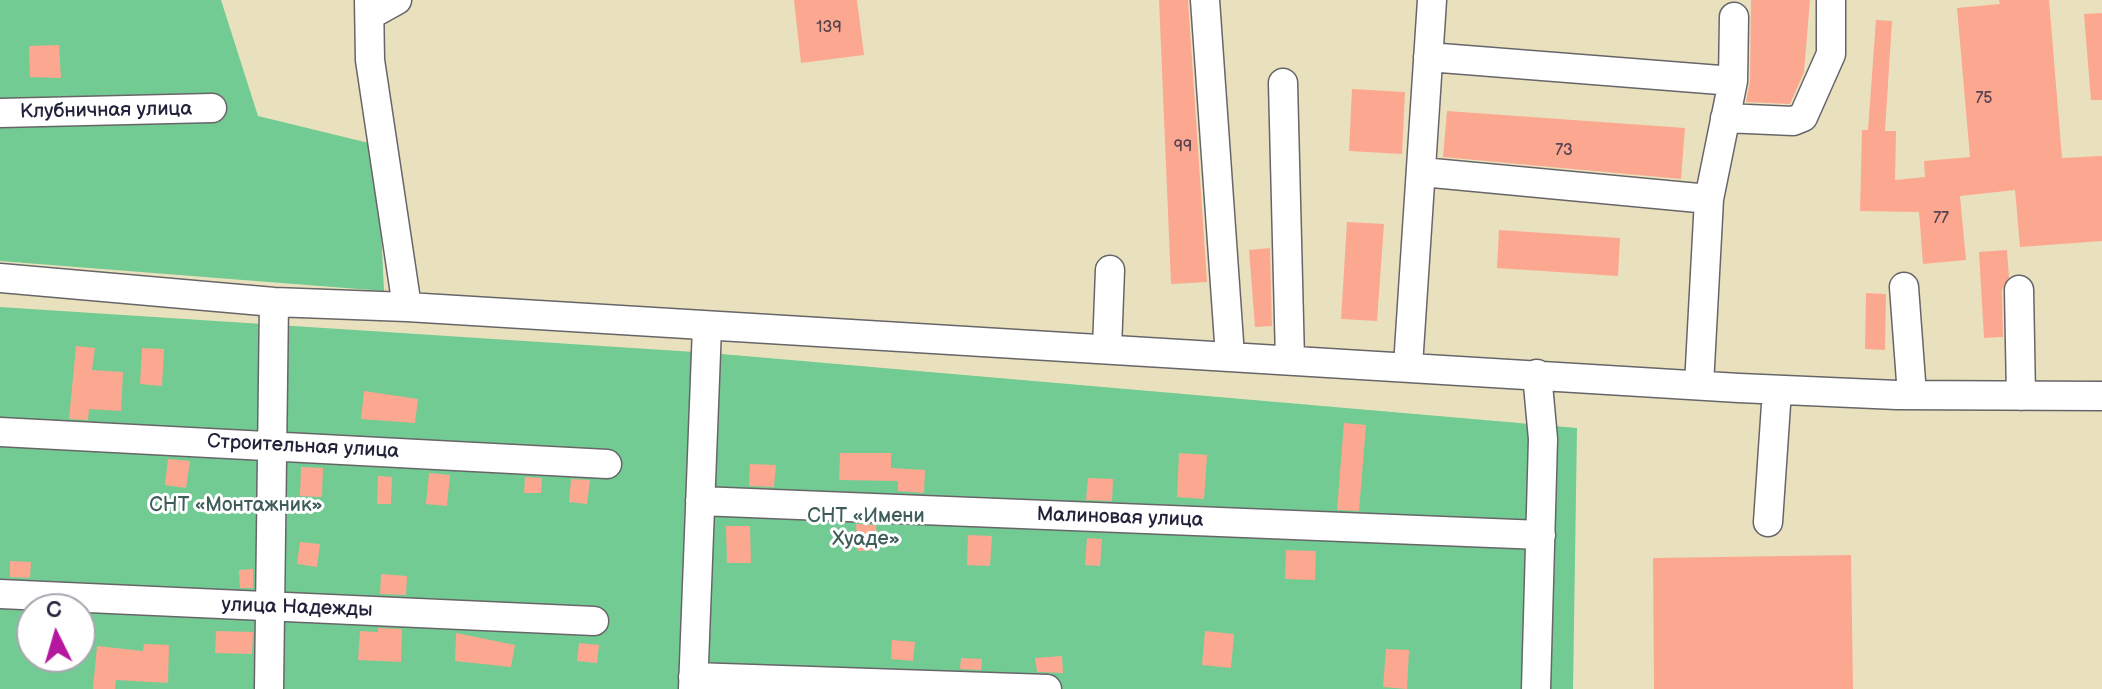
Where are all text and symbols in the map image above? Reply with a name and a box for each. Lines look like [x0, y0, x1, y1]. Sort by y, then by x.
house number: 139 [816, 18, 842, 38]
house number: 75 [1975, 89, 1993, 109]
street label: Клубничная улица [20, 97, 192, 125]
house number: 99 [1174, 137, 1192, 157]
house number: 73 [1555, 141, 1573, 161]
house number: 77 [1933, 209, 1949, 229]
street label: Строительная улица [206, 430, 400, 464]
park label: СНТ «Монтажник» [149, 494, 323, 518]
street label: Малиновая улица [1036, 503, 1204, 533]
park label: СНТ «Имени Хуаде» [807, 505, 925, 552]
north arrow [16, 593, 96, 673]
street label: улица Надежды [221, 593, 373, 623]
text: С [45, 596, 63, 625]

